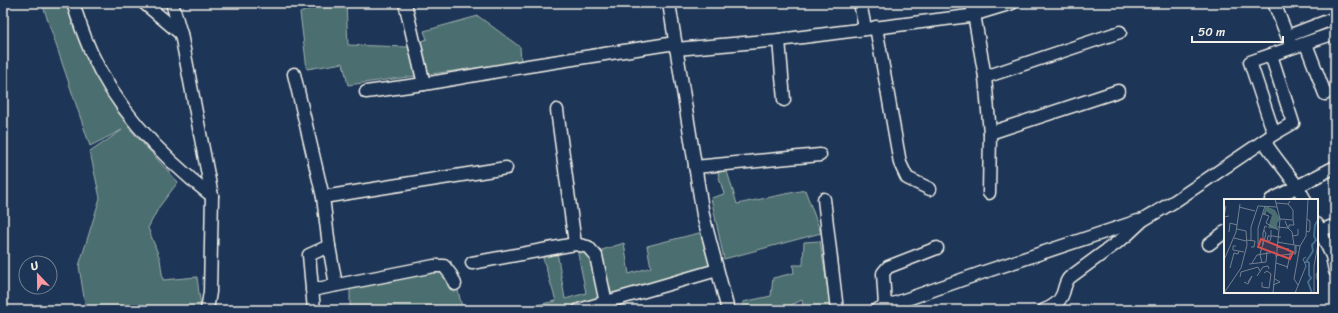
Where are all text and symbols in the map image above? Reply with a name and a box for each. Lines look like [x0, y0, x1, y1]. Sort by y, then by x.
scale bar [1192, 18, 1283, 44]
text: 50 m [1198, 21, 1225, 43]
inset map [1224, 199, 1318, 293]
north arrow [18, 255, 58, 295]
text: U [27, 256, 42, 276]

